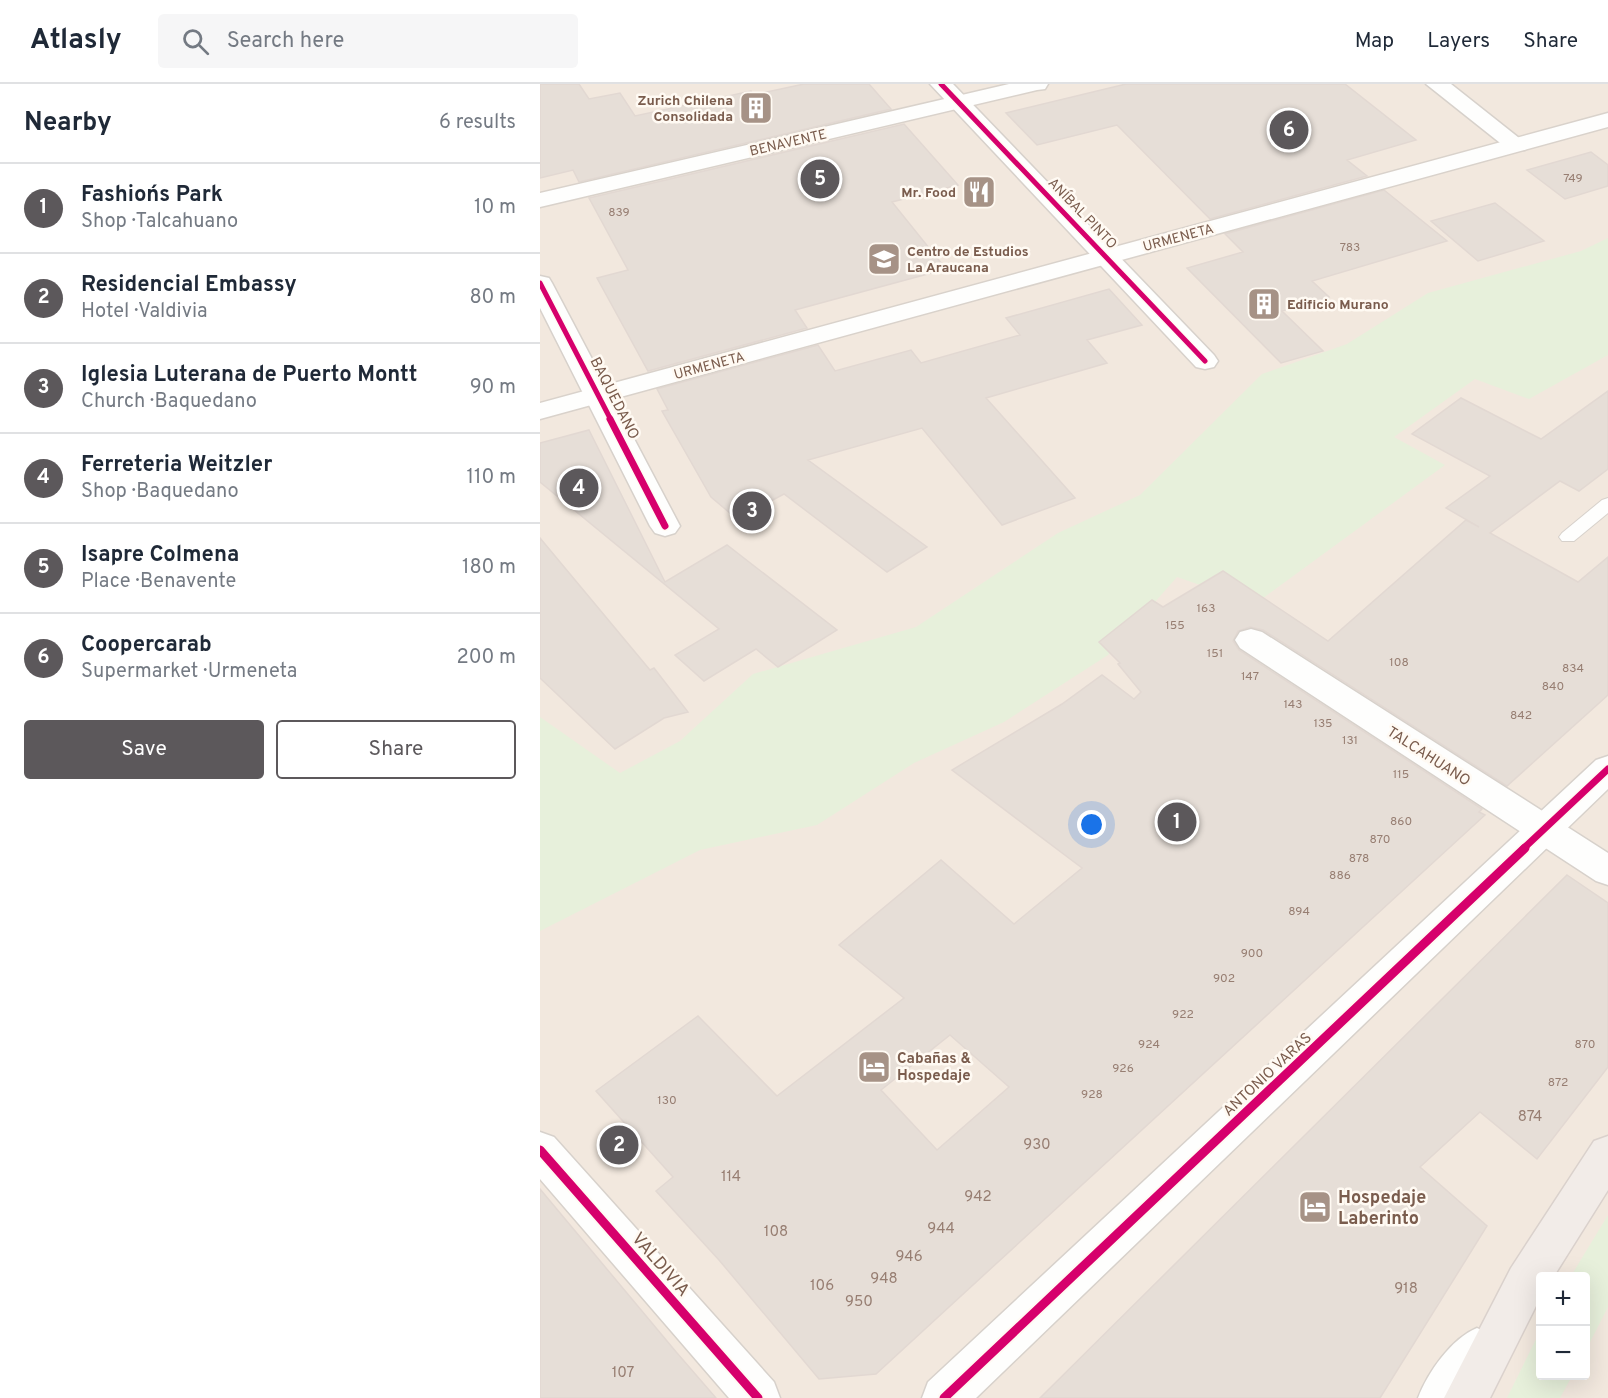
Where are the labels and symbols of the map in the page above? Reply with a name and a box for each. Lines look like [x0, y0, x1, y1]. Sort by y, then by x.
building icon: Zurich Chilena Consolidada [738, 90, 774, 126]
place label: Zurich Chilena Consolidada [638, 93, 733, 126]
pin: 6 [1270, 108, 1308, 152]
street label: BENAVENTE [748, 126, 829, 161]
pin: 5 [800, 156, 840, 202]
house number: 749 [1563, 171, 1583, 187]
restaurant icon: Mr. Food [961, 174, 997, 210]
street label: ANÍBAL PINTO [1044, 174, 1121, 253]
place label: Mr. Food [901, 185, 956, 202]
house number: 839 [608, 205, 630, 221]
street label: URMENETA [1141, 221, 1216, 256]
house number: 783 [1340, 240, 1360, 256]
school or university icon: Centro de Estudios La Araucana [866, 241, 902, 277]
place label: Centro de Estudios La Araucana [907, 244, 1029, 277]
building icon: Edificio Murano [1246, 286, 1282, 322]
place label: Edificio Murano [1287, 297, 1389, 314]
street label: URMENETA [672, 349, 747, 384]
street label: BAQUEDANO [585, 354, 643, 443]
pin: 4 [560, 466, 598, 510]
pin: 3 [732, 488, 772, 534]
house number: 163 [1197, 601, 1215, 617]
house number: 155 [1165, 618, 1185, 634]
house number: 151 [1207, 646, 1223, 662]
house number: 108 [1389, 655, 1409, 671]
house number: 834 [1562, 661, 1584, 677]
house number: 147 [1241, 669, 1259, 685]
house number: 840 [1542, 679, 1564, 695]
house number: 143 [1284, 697, 1302, 713]
house number: 842 [1510, 708, 1532, 724]
house number: 135 [1313, 716, 1333, 732]
street label: TALCAHUANO [1383, 723, 1474, 791]
house number: 131 [1342, 733, 1358, 749]
house number: 115 [1393, 767, 1409, 783]
pin: 1 [1158, 800, 1196, 844]
your location [1077, 810, 1106, 839]
house number: 860 [1390, 814, 1412, 830]
house number: 870 [1370, 832, 1390, 848]
house number: 878 [1349, 851, 1369, 867]
house number: 886 [1329, 868, 1351, 884]
house number: 894 [1288, 904, 1310, 920]
house number: 900 [1241, 946, 1263, 962]
house number: 902 [1213, 971, 1235, 987]
house number: 922 [1172, 1007, 1194, 1023]
street label: ANTONIO VARAS [1220, 1029, 1316, 1121]
house number: 924 [1138, 1037, 1160, 1053]
house number: 870 [1575, 1037, 1595, 1053]
hotel icon: Cabañas & Hospedaje [856, 1049, 892, 1085]
place label: Cabañas & Hospedaje [897, 1050, 971, 1086]
house number: 926 [1112, 1061, 1134, 1077]
house number: 872 [1548, 1075, 1568, 1091]
house number: 928 [1081, 1087, 1103, 1103]
house number: 130 [657, 1093, 677, 1109]
house number: 874 [1518, 1108, 1542, 1127]
pin: 2 [600, 1122, 638, 1168]
house number: 930 [1023, 1136, 1051, 1155]
house number: 114 [721, 1168, 741, 1187]
place label: Hospedaje Laberinto [1338, 1187, 1426, 1231]
house number: 942 [964, 1188, 992, 1207]
hotel icon: Hospedaje Laberinto [1297, 1189, 1333, 1225]
house number: 944 [927, 1220, 955, 1239]
house number: 108 [764, 1223, 788, 1242]
street label: VALDIVIA [626, 1228, 694, 1302]
house number: 946 [895, 1248, 923, 1267]
house number: 948 [870, 1270, 898, 1289]
house number: 106 [810, 1277, 834, 1296]
house number: 918 [1394, 1280, 1418, 1299]
house number: 950 [845, 1293, 873, 1312]
house number: 107 [612, 1364, 634, 1383]

